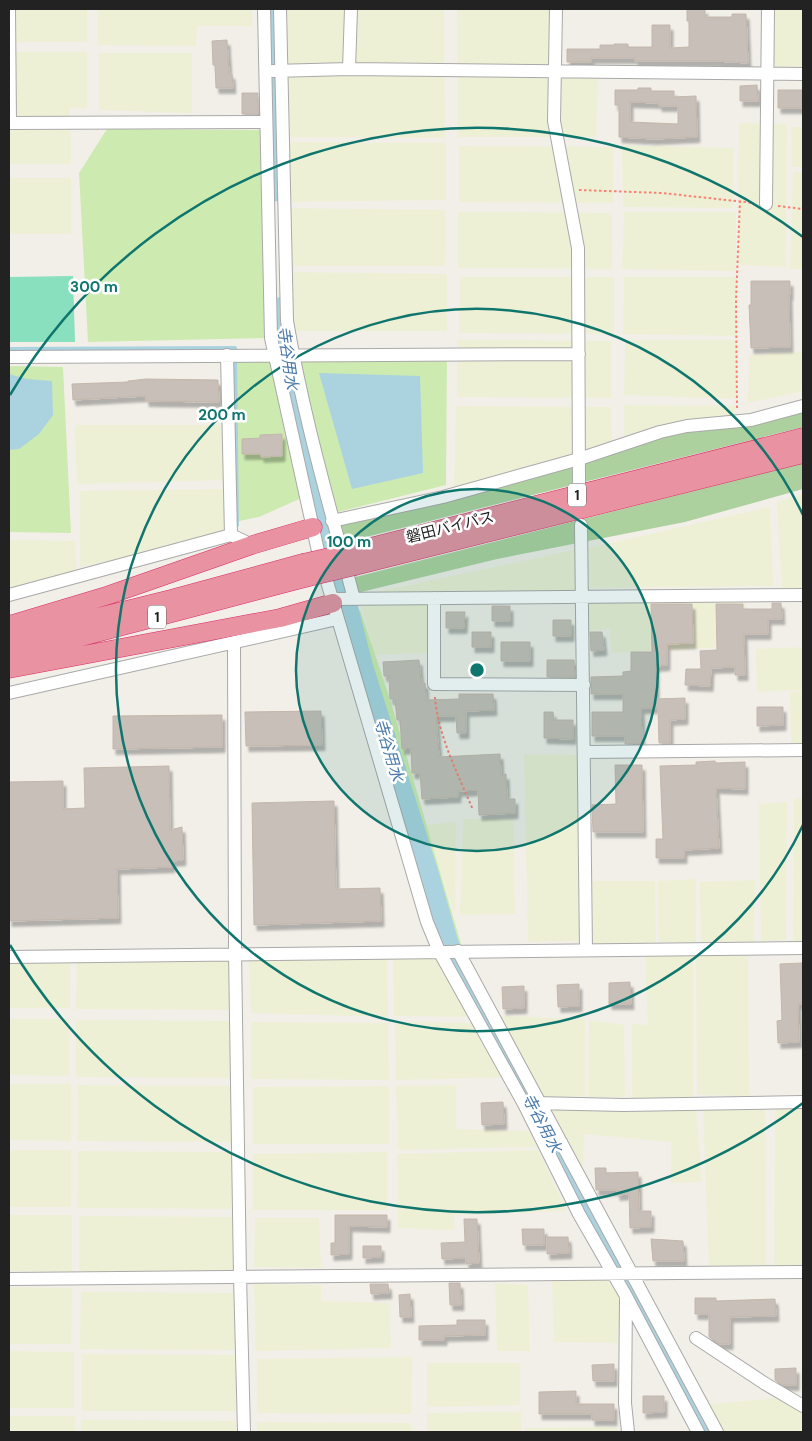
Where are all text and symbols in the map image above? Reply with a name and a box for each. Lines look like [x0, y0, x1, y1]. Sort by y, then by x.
text: 300 m [70, 277, 118, 297]
water label: 寺谷用水 [273, 325, 303, 393]
text: 200 m [198, 405, 246, 425]
road number: 1 [568, 484, 586, 506]
street label: 磐田バイパス [404, 506, 496, 548]
text: 100 m [327, 532, 371, 552]
road number: 1 [148, 606, 166, 628]
centre of rings [468, 661, 486, 679]
water label: 寺谷用水 [370, 716, 409, 786]
water label: 寺谷用水 [518, 1090, 567, 1158]

